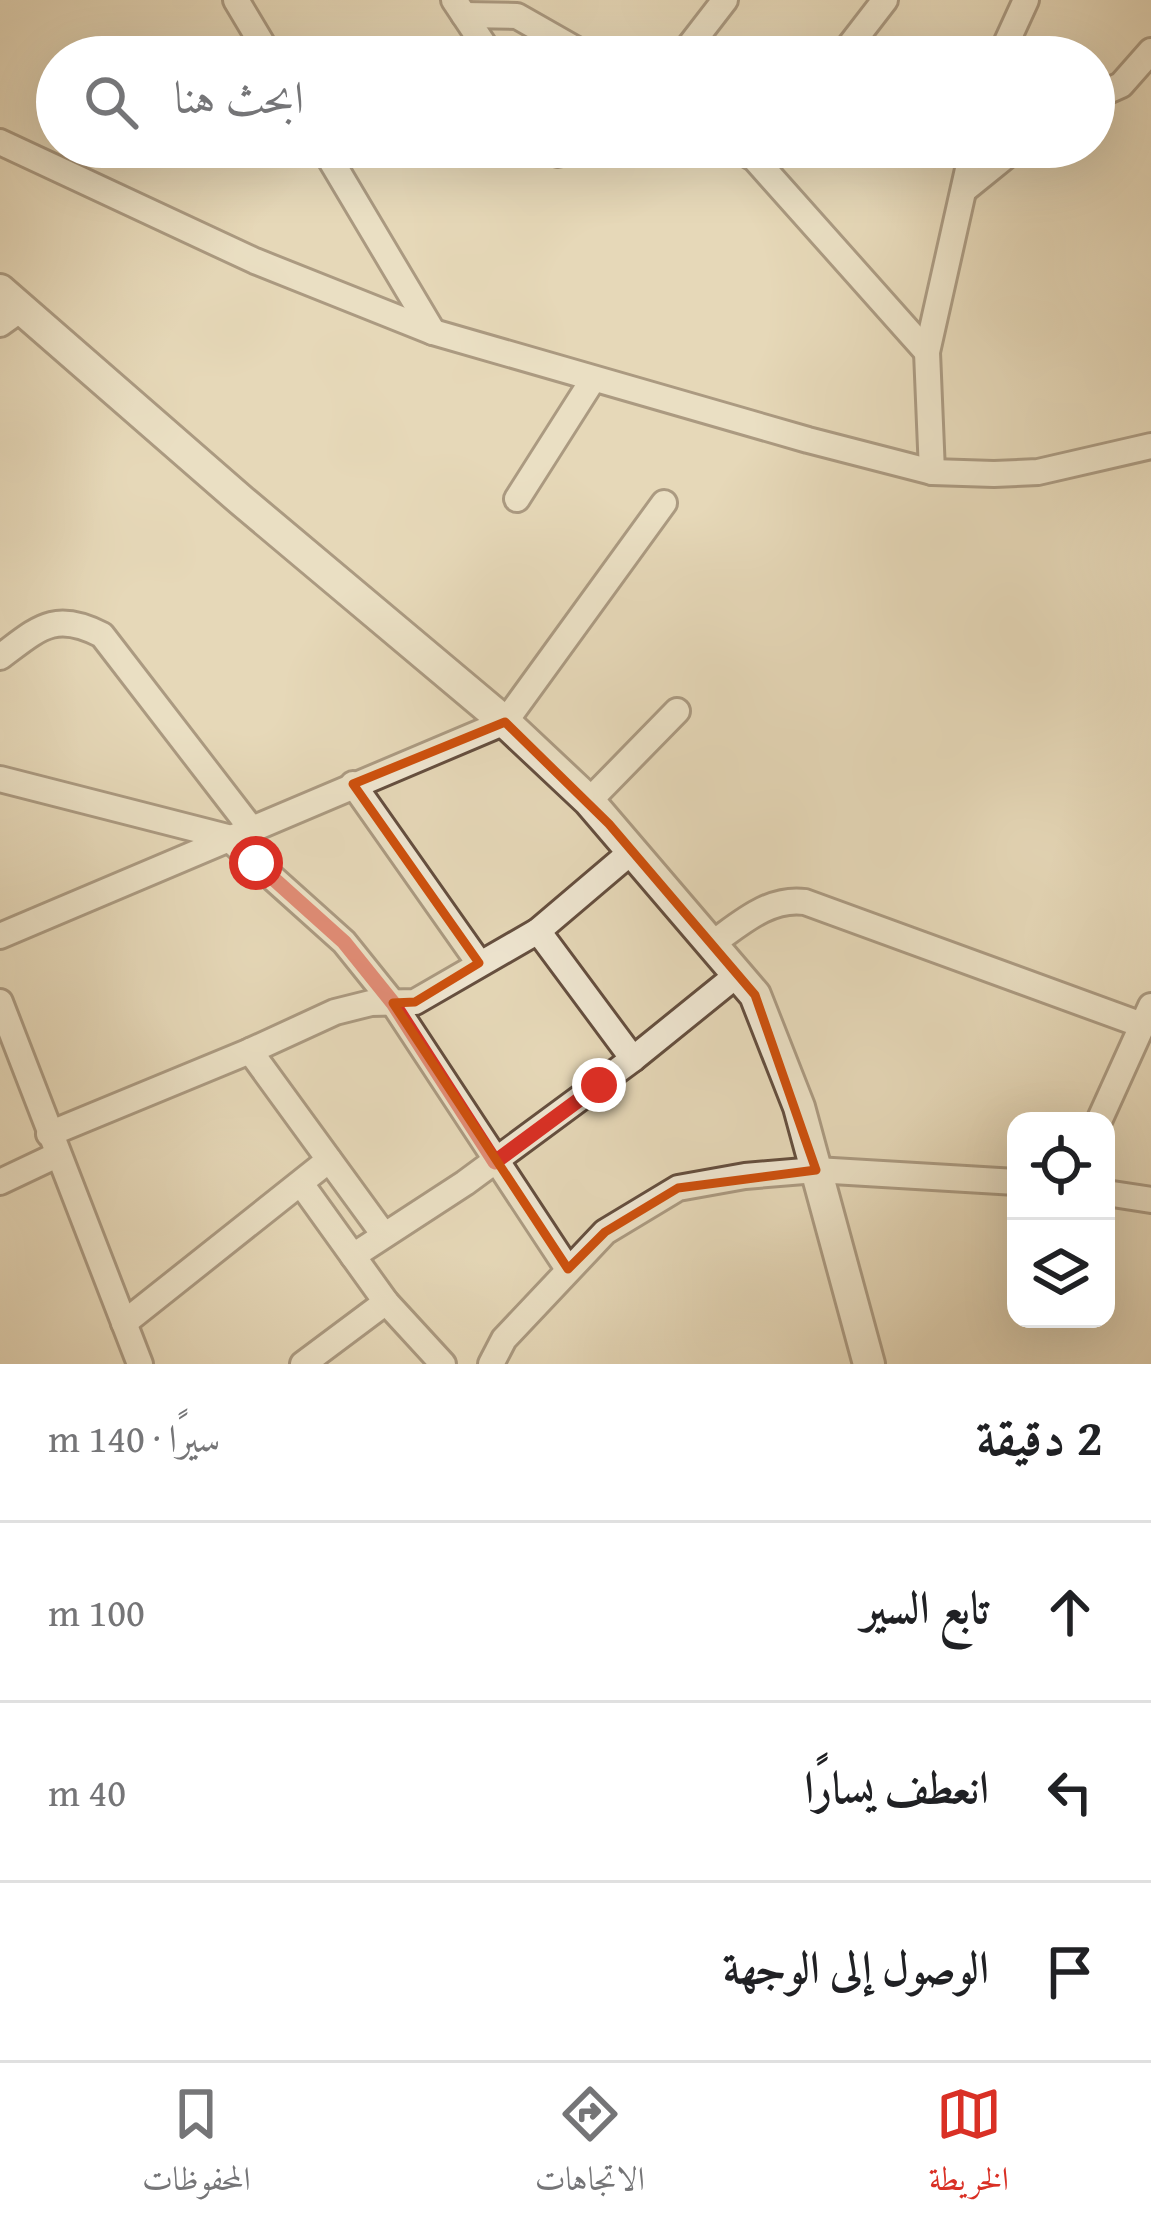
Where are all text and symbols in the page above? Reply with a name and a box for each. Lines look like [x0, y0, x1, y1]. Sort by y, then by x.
search box [36, 36, 1115, 168]
text: ابحث هنا [174, 64, 304, 129]
icon: search [78, 69, 144, 135]
route start [229, 836, 283, 890]
route end [572, 1058, 626, 1112]
map controls [1007, 1112, 1115, 1328]
button: locate [1007, 1112, 1115, 1220]
button: layers [1007, 1220, 1115, 1328]
text: 2 دقيقة [976, 1399, 1103, 1474]
text: سيرًا · 140 m [48, 1409, 220, 1466]
text: تابع السير [862, 1574, 989, 1639]
icon: ahead [1037, 1579, 1103, 1645]
text: 100 m [48, 1583, 145, 1640]
text: انعطف يسارًا [804, 1754, 989, 1819]
icon: left [1037, 1759, 1103, 1825]
text: 40 m [48, 1763, 126, 1820]
text: الوصول إلى الوجهة [723, 1934, 989, 1999]
icon: arrive [1037, 1939, 1103, 2005]
tab: المحفوظات [142, 2081, 251, 2211]
tab: الاتجاهات [535, 2081, 645, 2211]
tab: الخريطة [929, 2081, 1009, 2211]

